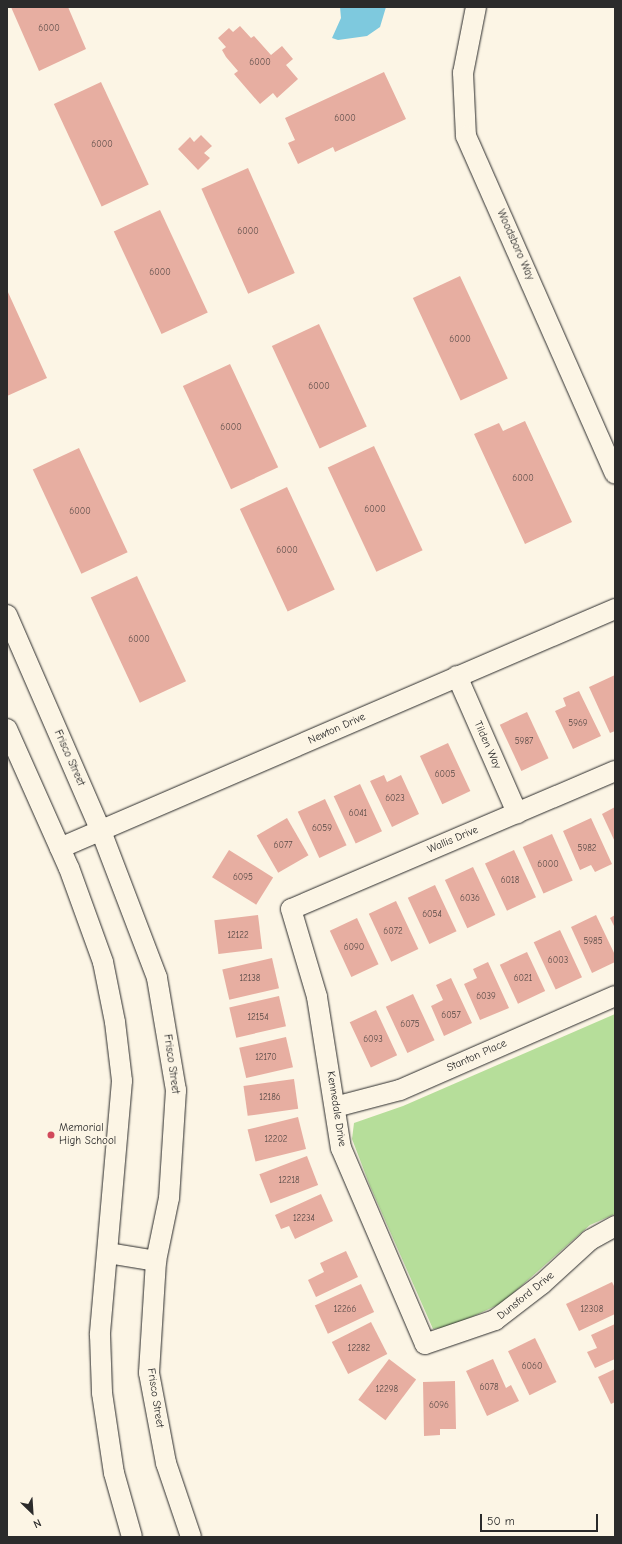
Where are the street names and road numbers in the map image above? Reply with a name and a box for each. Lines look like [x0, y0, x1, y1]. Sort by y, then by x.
street label: Woodsboro Way [494, 208, 536, 282]
street label: Newton Drive [306, 710, 368, 748]
street label: Tilden Way [471, 719, 503, 771]
street label: Frisco Street [51, 728, 87, 788]
street label: Wallis Drive [426, 823, 480, 857]
street label: Frisco Street [160, 1033, 182, 1095]
street label: Stanton Place [445, 1037, 509, 1075]
street label: Kennedale Drive [324, 1070, 348, 1148]
street label: Dunsford Drive [495, 1269, 557, 1323]
street label: Frisco Street [144, 1367, 166, 1429]

